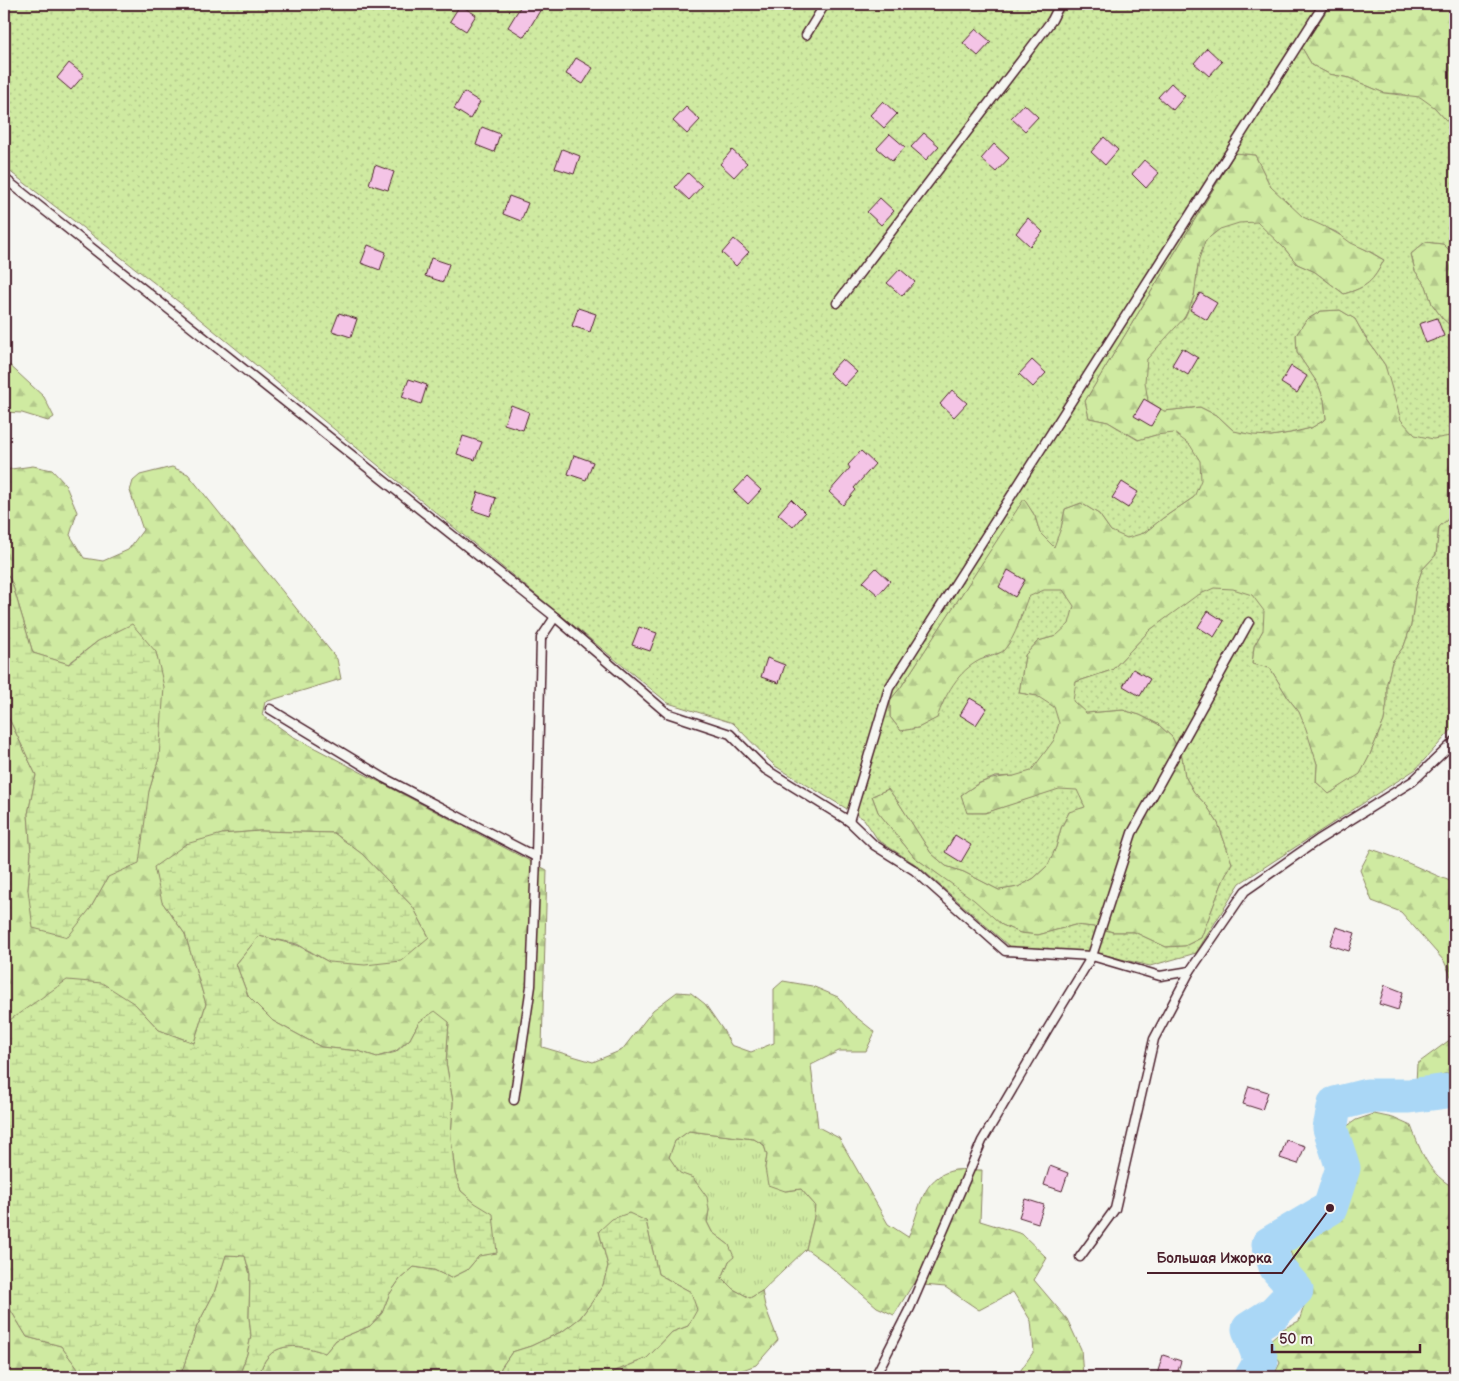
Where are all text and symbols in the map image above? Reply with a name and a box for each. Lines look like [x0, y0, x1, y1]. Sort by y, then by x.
callout: Большая Ижорка [1147, 1244, 1282, 1273]
text: Большая Ижорка [1156, 1250, 1272, 1267]
scale bar [1272, 1321, 1419, 1353]
text: 50 m [1279, 1330, 1313, 1349]

